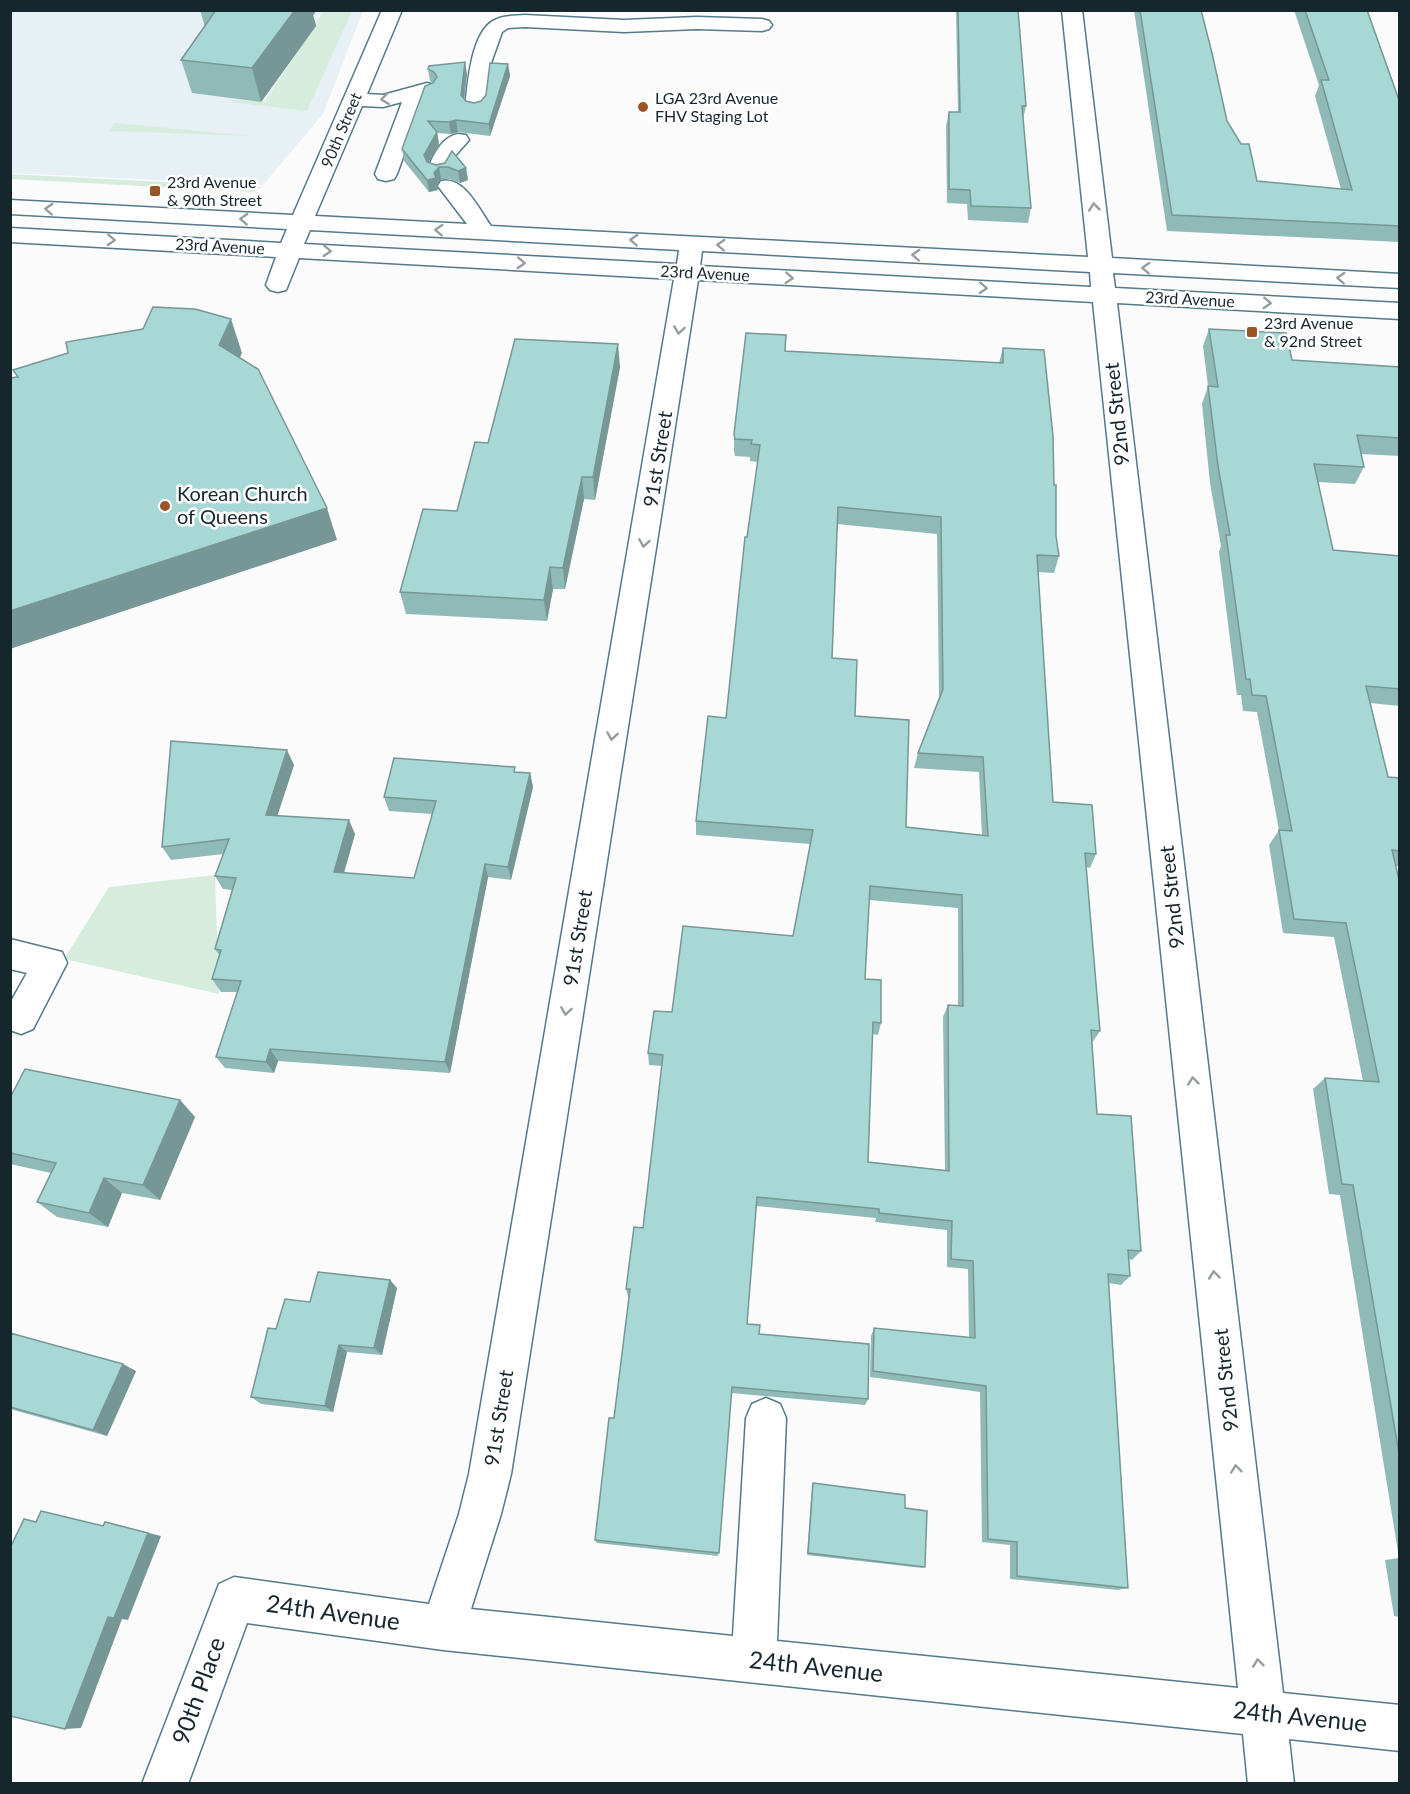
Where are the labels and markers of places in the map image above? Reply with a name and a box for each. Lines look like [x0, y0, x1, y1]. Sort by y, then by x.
place label: LGA 23rd Avenue FHV Staging Lot [655, 88, 778, 125]
marker: LGA 23rd Avenue FHV Staging Lot [636, 100, 650, 114]
place label: 23rd Avenue & 90th Street [167, 172, 262, 209]
marker: 23rd Avenue & 90th Street [148, 184, 162, 198]
place label: 23rd Avenue & 92nd Street [1264, 313, 1362, 350]
marker: 23rd Avenue & 92nd Street [1245, 325, 1259, 339]
place label: Korean Church of Queens [177, 481, 308, 528]
marker: Korean Church of Queens [158, 499, 172, 513]

